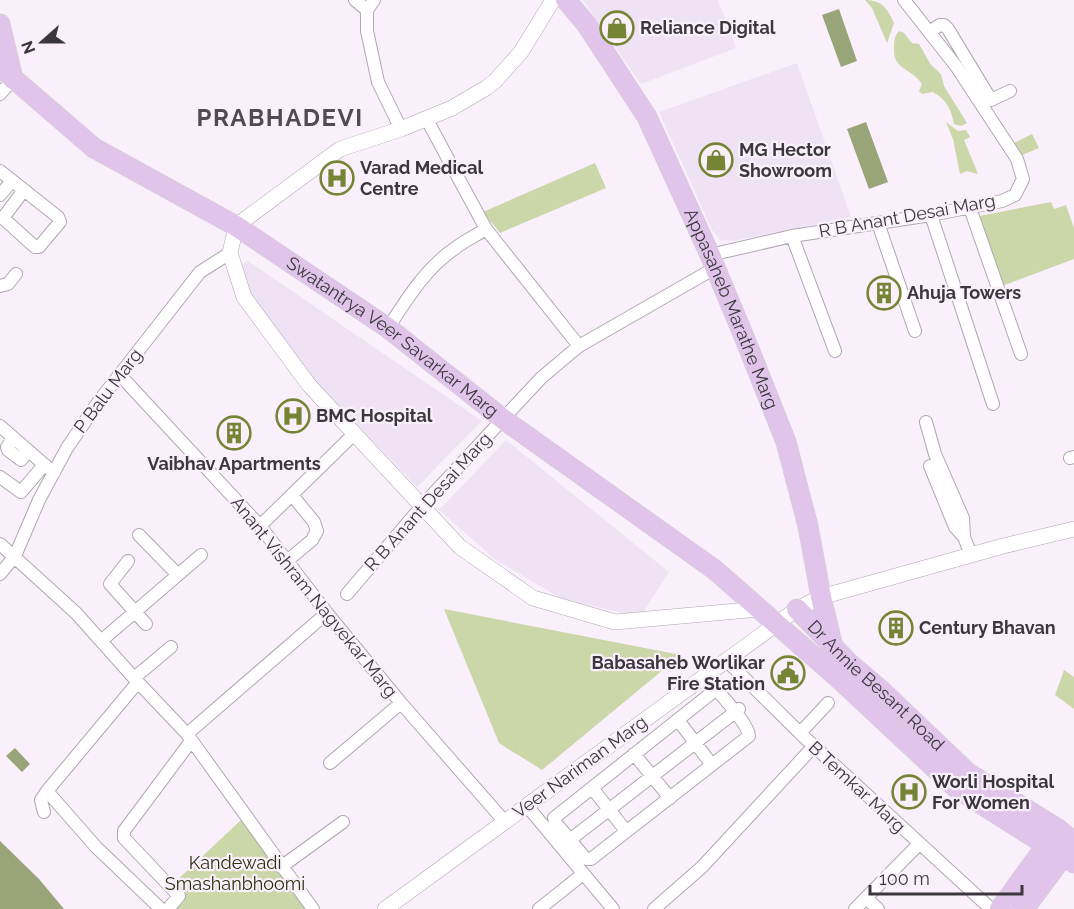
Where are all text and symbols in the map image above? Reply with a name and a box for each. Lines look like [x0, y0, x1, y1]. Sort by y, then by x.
shop icon: Reliance Digital [599, 10, 635, 46]
north arrow [12, 12, 72, 72]
place label: Reliance Digital [640, 17, 776, 38]
text: N [17, 38, 40, 56]
district label: PRABHADEVI [196, 103, 364, 132]
place label: MG Hector Showroom [739, 139, 832, 181]
shop icon: MG Hector Showroom [698, 142, 734, 178]
place label: Varad Medical Centre [360, 157, 484, 199]
hospital icon: Varad Medical Centre [319, 160, 355, 196]
street label: R B Anant Desai Marg [817, 190, 997, 241]
street label: Appasaheb Marathe Marg [680, 205, 783, 412]
street label: Swatantrya Veer Savarkar Marg [283, 252, 503, 421]
building icon: Ahuja Towers [866, 275, 902, 311]
place label: Ahuja Towers [907, 282, 1021, 303]
street label: P Balu Marg [69, 344, 146, 437]
hospital icon: BMC Hospital [275, 398, 311, 434]
place label: BMC Hospital [316, 405, 433, 426]
building icon: Vaibhav Apartments [216, 415, 252, 451]
street label: R B Anant Desai Marg [360, 428, 495, 575]
place label: Vaibhav Apartments [147, 453, 321, 474]
street label: Anant Vishram Nagvekar Marg [227, 492, 402, 701]
building icon: Century Bhavan [878, 610, 914, 646]
street label: Dr Annie Besant Road [804, 616, 949, 755]
place label: Century Bhavan [919, 617, 1056, 638]
place label: Babasaheb Worlikar Fire Station [592, 652, 765, 694]
public building icon: Babasaheb Worlikar Fire Station [770, 655, 806, 691]
street label: Veer Nariman Marg [509, 711, 651, 822]
street label: B Temkar Marg [805, 736, 910, 837]
place label: Worli Hospital For Women [932, 771, 1054, 813]
hospital icon: Worli Hospital For Women [891, 774, 927, 810]
park label: Kandewadi Smashanbhoomi [165, 852, 305, 894]
scale bar [870, 858, 1022, 896]
text: 100 m [879, 868, 930, 889]

